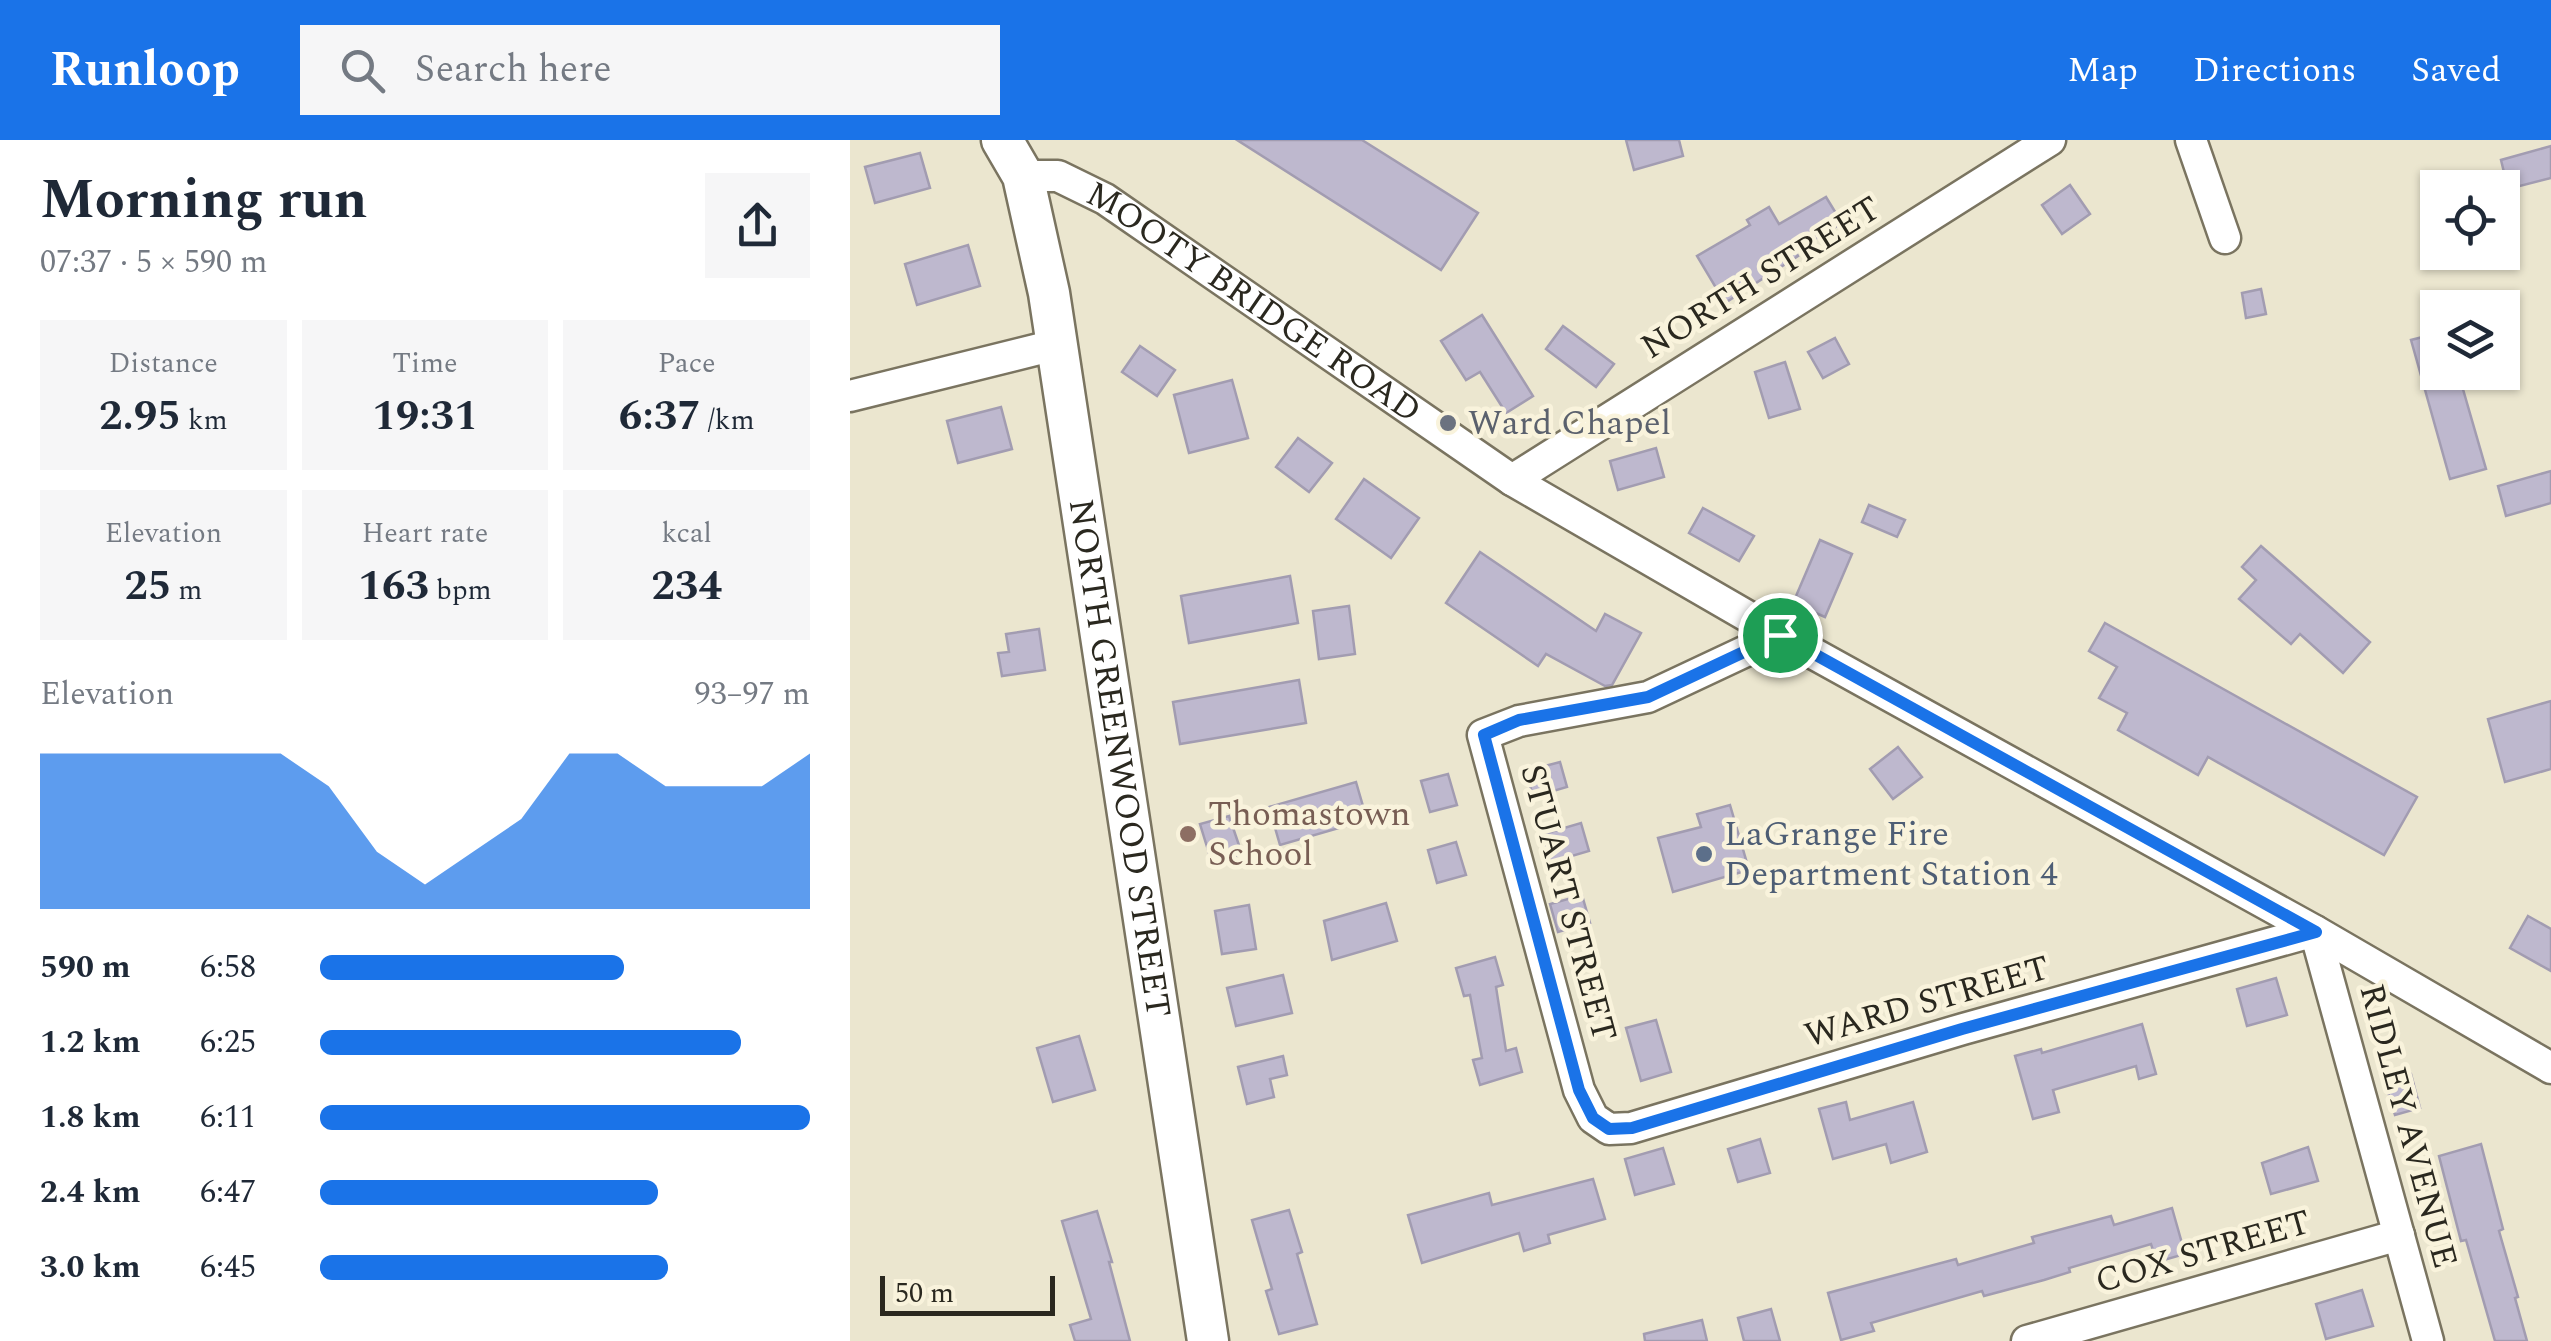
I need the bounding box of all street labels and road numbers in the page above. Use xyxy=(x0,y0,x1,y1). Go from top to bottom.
street label: MOOTY BRIDGE ROAD xyxy=(1077,167,1432,436)
street label: NORTH STREET xyxy=(1631,183,1891,373)
street label: NORTH GREENWOOD STREET xyxy=(1054,495,1185,1021)
street label: STUART STREET xyxy=(1506,758,1630,1048)
street label: WARD STREET xyxy=(1798,942,2056,1062)
street label: RIDLEY AVENUE xyxy=(2345,978,2471,1274)
street label: COX STREET xyxy=(2089,1196,2317,1308)

